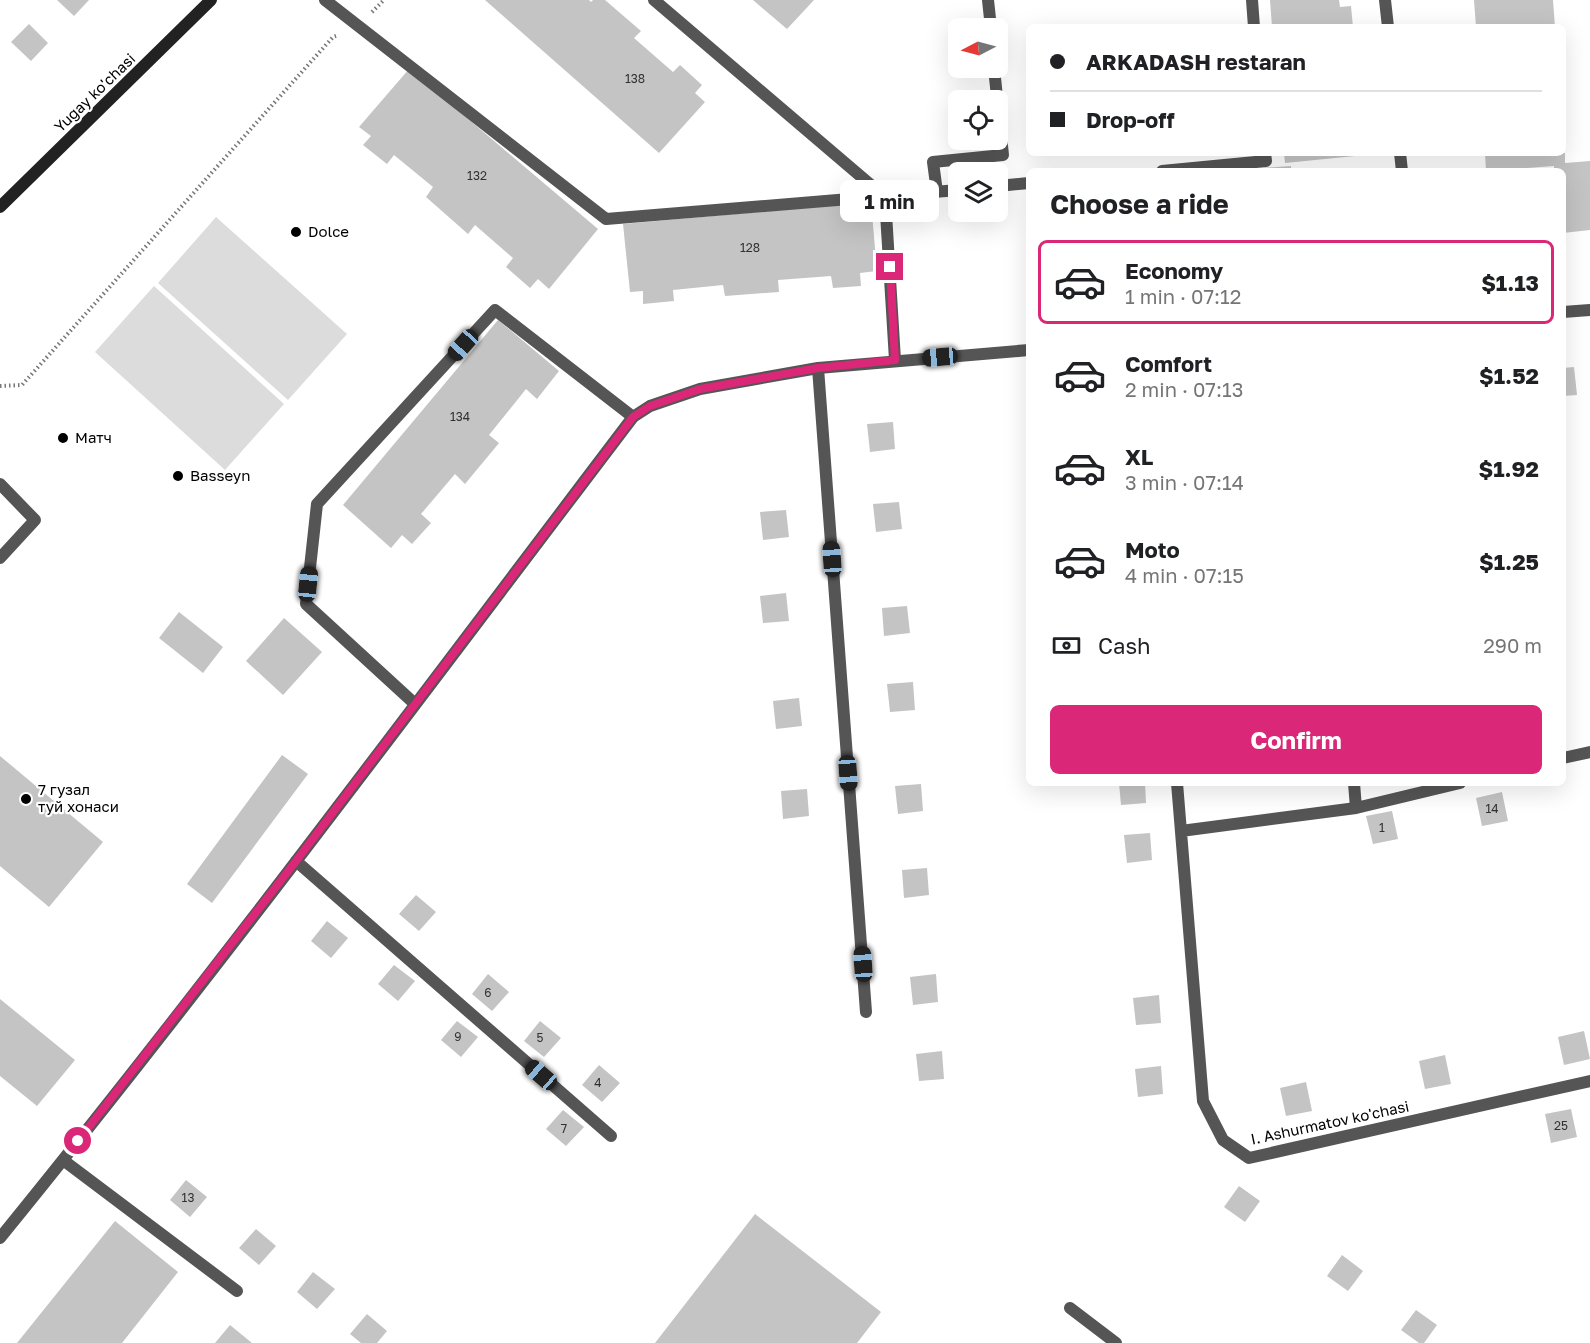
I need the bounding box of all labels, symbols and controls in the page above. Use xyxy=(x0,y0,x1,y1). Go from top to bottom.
north arrow xyxy=(948,18,1008,78)
map controls xyxy=(948,18,1008,222)
text: ARKADASH restaran xyxy=(1086,48,1306,75)
street label: Yugay ko'chasi xyxy=(50,49,138,135)
house number: 138 xyxy=(625,71,645,86)
button: locate xyxy=(948,90,1008,150)
text: Drop-off xyxy=(1086,106,1175,133)
button: layers xyxy=(948,162,1008,222)
house number: 132 xyxy=(467,168,487,183)
callout: 1 min xyxy=(840,180,940,222)
text: Choose a ride xyxy=(1050,188,1229,220)
text: 1 min xyxy=(864,189,915,213)
place label: Dolce xyxy=(308,222,349,240)
marker: Dolce xyxy=(289,225,303,239)
house number: 128 xyxy=(740,240,760,255)
route end xyxy=(876,253,903,280)
icon: car xyxy=(1053,255,1107,309)
text: Economy xyxy=(1125,257,1223,284)
text: $1.13 xyxy=(1481,269,1539,296)
text: 1 min · 07:12 xyxy=(1125,284,1241,308)
car xyxy=(444,326,482,364)
car xyxy=(921,346,959,368)
icon: car xyxy=(1053,348,1107,402)
text: Comfort xyxy=(1125,350,1212,377)
text: $1.52 xyxy=(1479,362,1539,389)
text: 2 min · 07:13 xyxy=(1125,377,1243,401)
house number: 134 xyxy=(450,409,470,424)
place label: Матч xyxy=(75,428,112,446)
marker: Матч xyxy=(56,431,70,445)
icon: car xyxy=(1053,441,1107,495)
text: XL xyxy=(1125,443,1153,470)
text: $1.92 xyxy=(1478,455,1539,482)
place label: Basseyn xyxy=(190,466,250,484)
marker: Basseyn xyxy=(171,469,185,483)
text: 3 min · 07:14 xyxy=(1125,470,1244,494)
icon: car xyxy=(1053,534,1107,588)
text: Moto xyxy=(1125,536,1180,563)
car xyxy=(822,540,842,578)
text: $1.25 xyxy=(1479,548,1539,575)
text: 4 min · 07:15 xyxy=(1125,563,1244,587)
car xyxy=(297,565,319,603)
icon: cash xyxy=(1050,629,1083,662)
text: Cash xyxy=(1098,632,1151,659)
text: 290 m xyxy=(1483,633,1542,657)
button: Confirm xyxy=(1050,705,1542,774)
car xyxy=(838,754,858,792)
place label: 7 гузал туй хонаси xyxy=(38,780,119,815)
marker: 7 гузал туй хонаси xyxy=(19,792,33,806)
house number: 14 xyxy=(1485,801,1499,816)
house number: 1 xyxy=(1379,820,1385,835)
car xyxy=(853,945,873,983)
house number: 6 xyxy=(484,985,492,1000)
house number: 9 xyxy=(454,1029,462,1044)
house number: 5 xyxy=(537,1030,544,1045)
car xyxy=(522,1056,560,1094)
house number: 4 xyxy=(594,1075,602,1090)
street label: I. Ashurmatov ko'chasi xyxy=(1249,1096,1411,1148)
house number: 25 xyxy=(1554,1118,1568,1133)
house number: 7 xyxy=(561,1121,567,1136)
route start xyxy=(64,1127,91,1154)
house number: 13 xyxy=(182,1190,194,1205)

